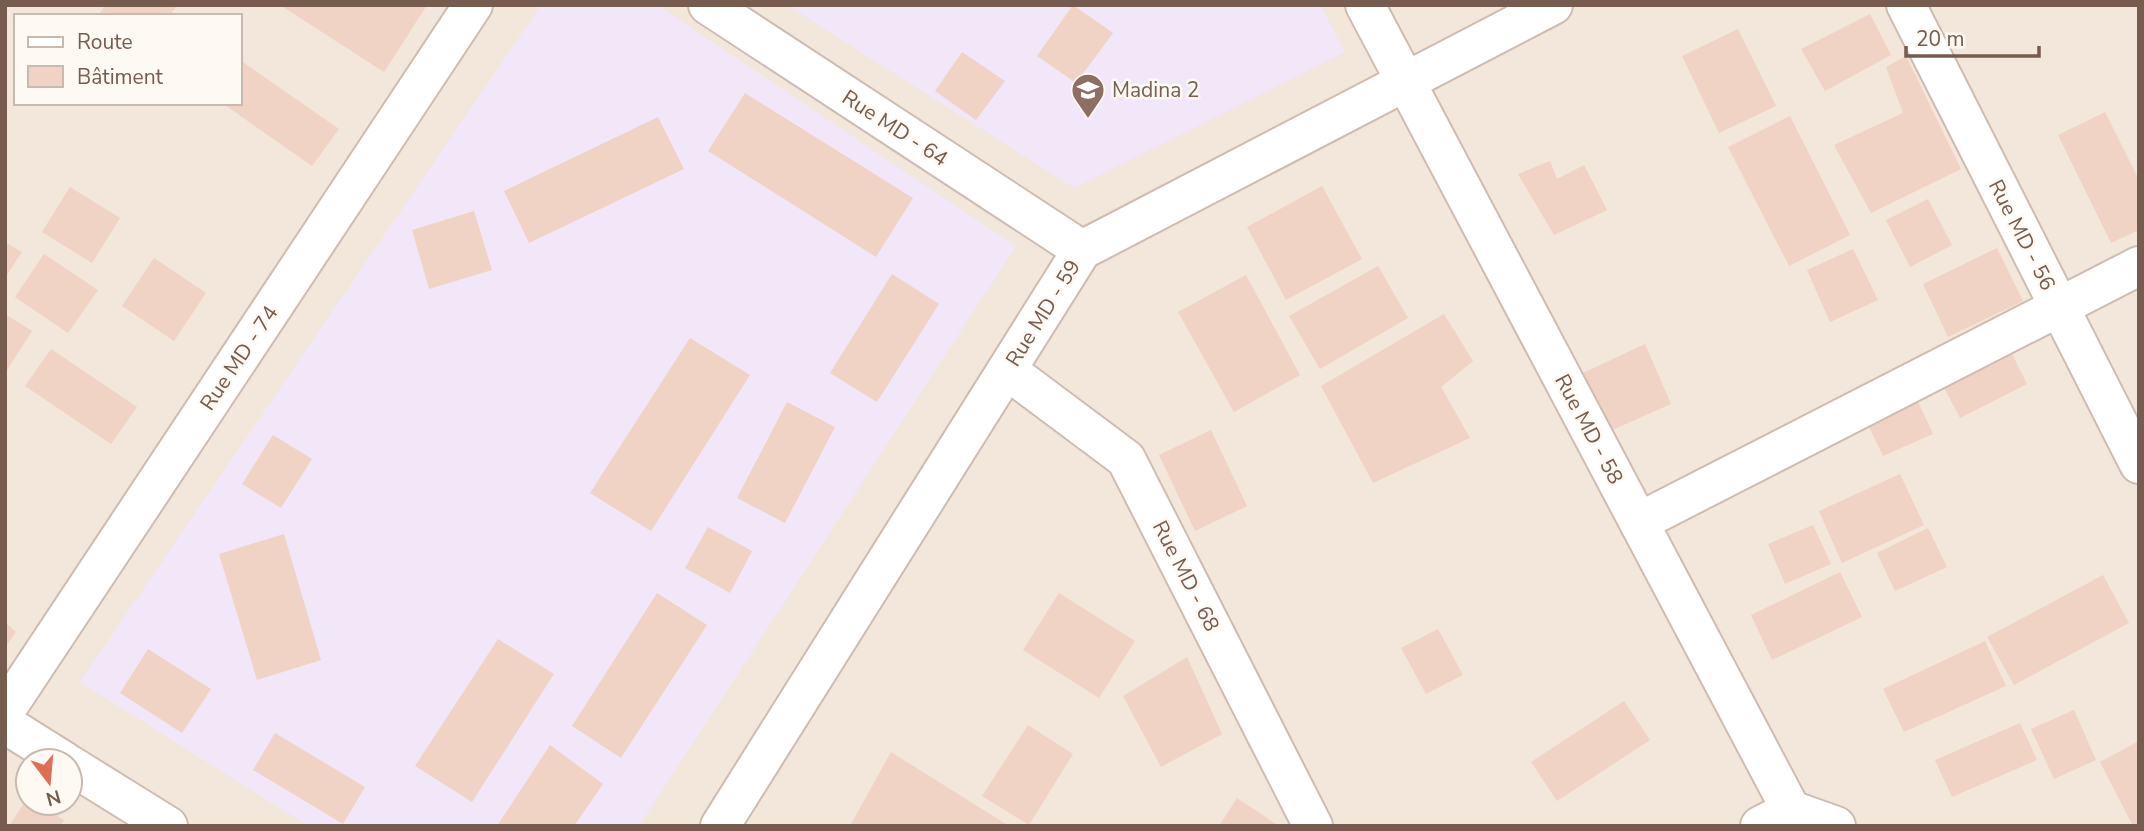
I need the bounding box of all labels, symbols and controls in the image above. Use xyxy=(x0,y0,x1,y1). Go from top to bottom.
legend xyxy=(14,14,242,105)
scale bar xyxy=(1906,14,2039,58)
text: 20 m xyxy=(1916,25,1965,53)
text: Route xyxy=(77,28,133,56)
text: Bâtiment xyxy=(77,63,164,91)
school or university icon: Madina 2 xyxy=(1069,71,1107,120)
place label: Madina 2 xyxy=(1112,76,1199,104)
street label: Rue MD - 64 xyxy=(837,83,953,173)
street label: Rue MD - 56 xyxy=(1982,175,2062,295)
street label: Rue MD - 59 xyxy=(999,254,1087,372)
street label: Rue MD - 74 xyxy=(194,300,284,416)
street label: Rue MD - 58 xyxy=(1548,369,1630,489)
street label: Rue MD - 68 xyxy=(1146,516,1226,636)
north arrow xyxy=(14,747,84,817)
text: N xyxy=(43,783,64,812)

